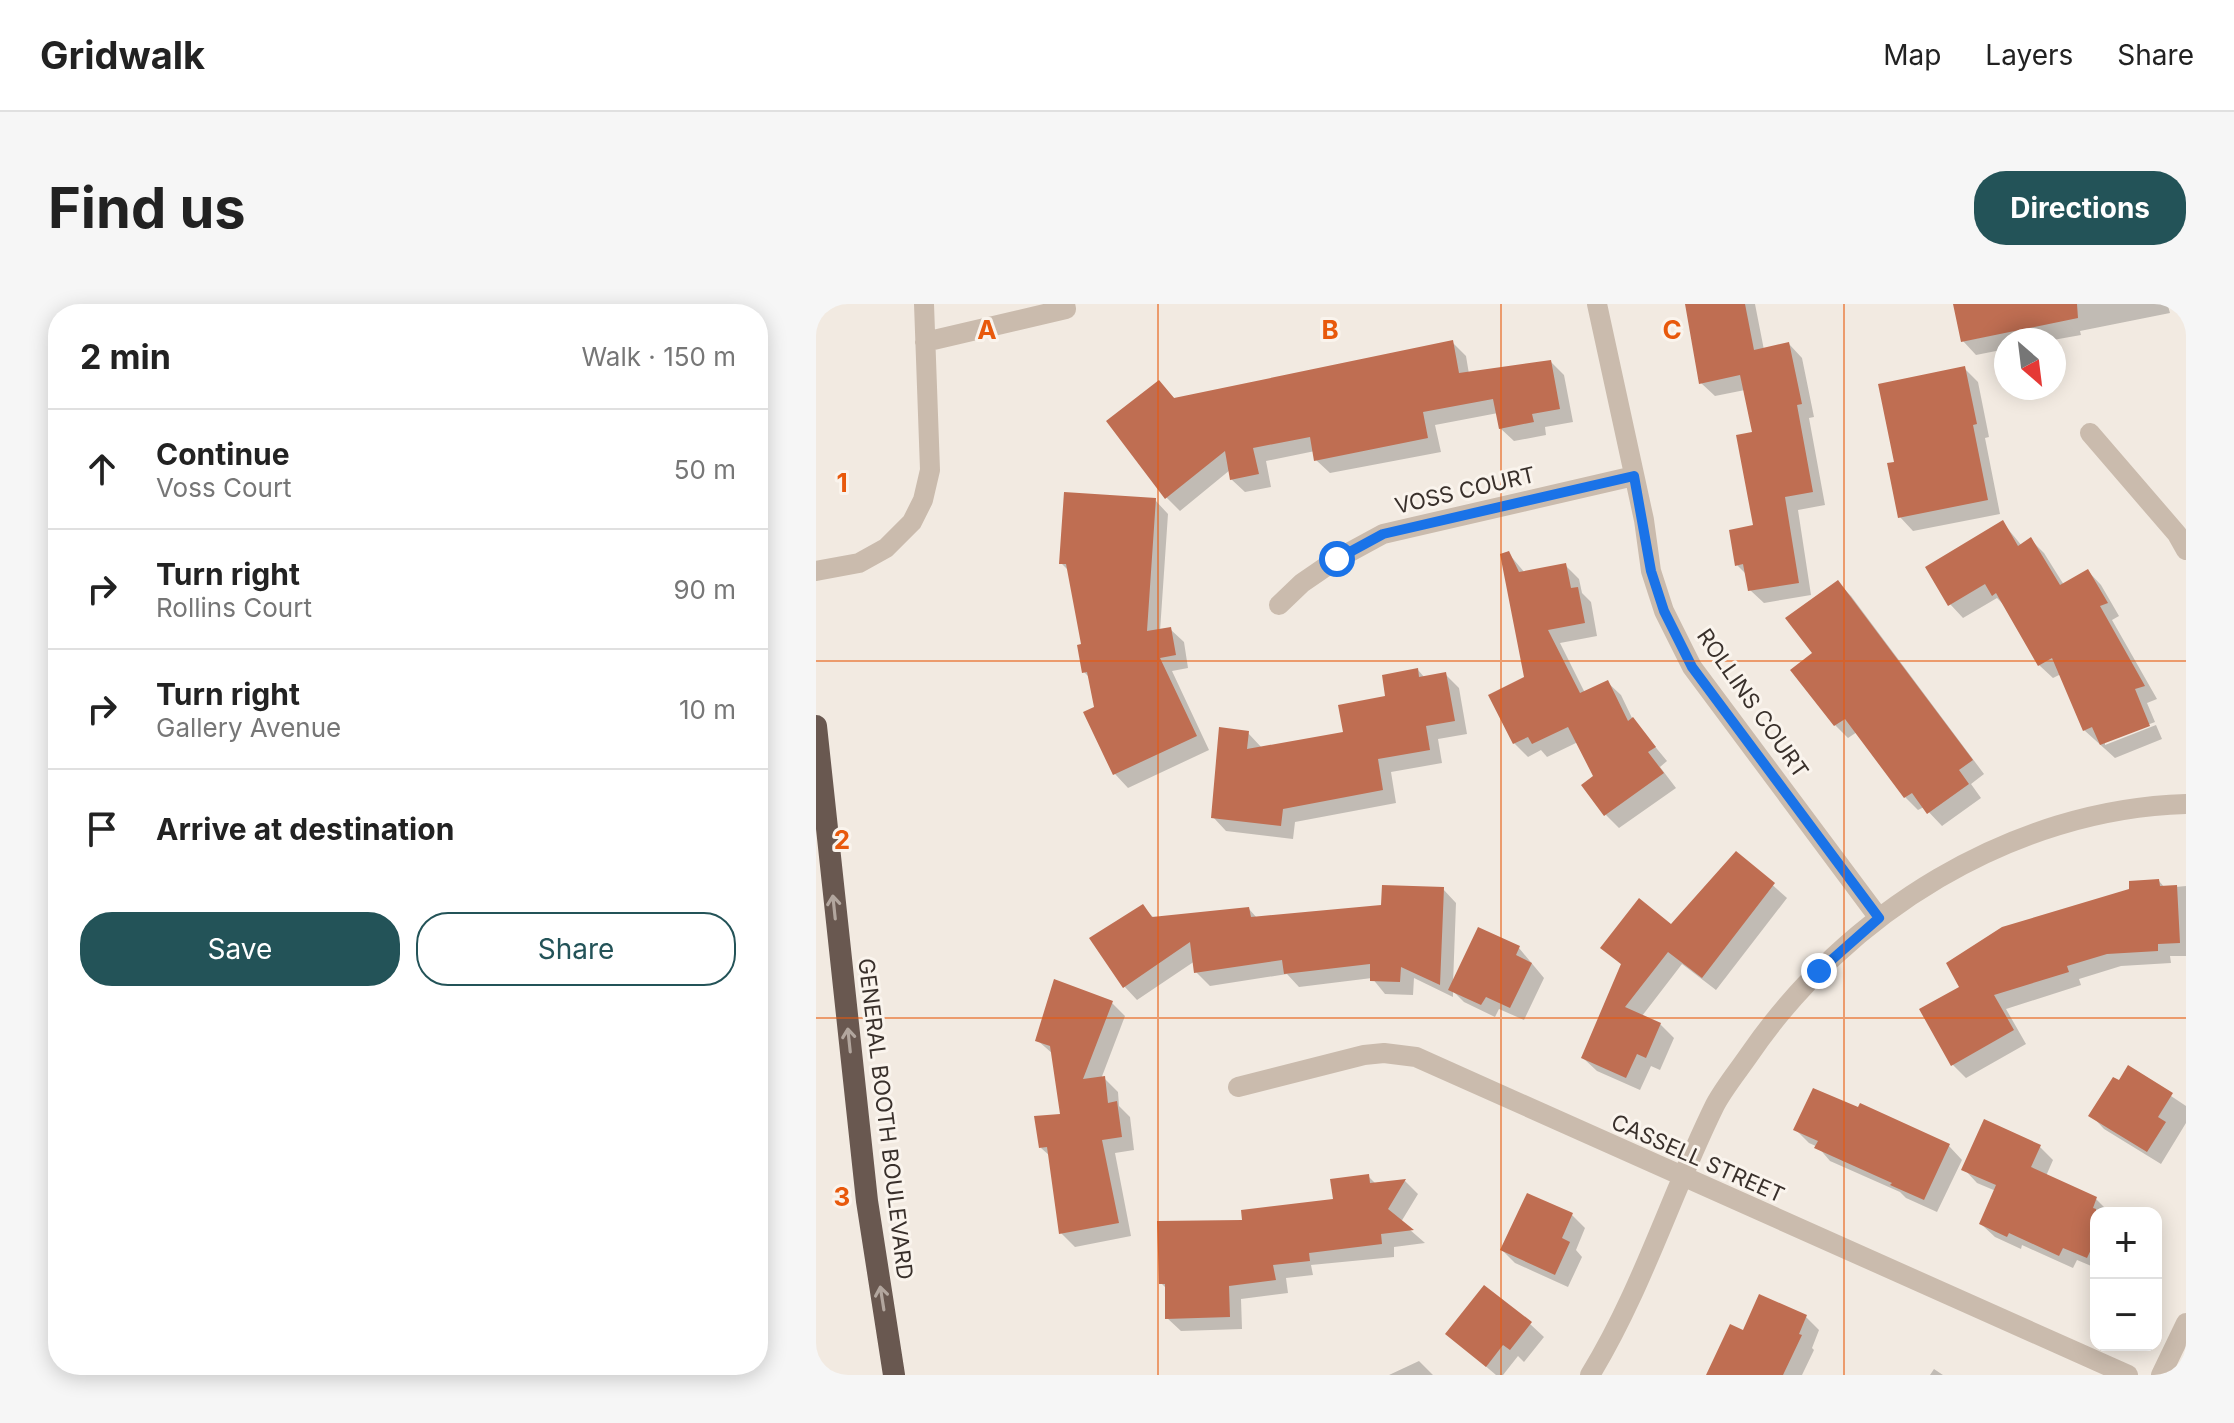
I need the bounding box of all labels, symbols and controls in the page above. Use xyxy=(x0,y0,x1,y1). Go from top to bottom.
text: Gridwalk xyxy=(40,32,205,78)
text: Map xyxy=(1883,38,1941,72)
text: Layers xyxy=(1985,38,2073,72)
text: Share xyxy=(2117,38,2194,72)
button: Directions xyxy=(1974,171,2186,245)
text: Find us xyxy=(48,174,246,242)
text: A xyxy=(977,314,997,345)
text: B xyxy=(1321,314,1339,345)
text: C xyxy=(1662,314,1682,345)
north arrow xyxy=(1994,328,2066,400)
text: 2 min xyxy=(80,336,171,377)
text: Walk · 150 m xyxy=(582,341,736,372)
text: Continue xyxy=(156,436,290,472)
icon: ahead xyxy=(80,447,124,491)
text: 50 m xyxy=(674,454,736,485)
street label: VOSS COURT xyxy=(1392,461,1538,519)
text: 1 xyxy=(836,467,848,498)
text: Voss Court xyxy=(156,472,292,503)
route start xyxy=(1319,541,1355,577)
text: Turn right xyxy=(156,556,300,592)
icon: right xyxy=(80,567,124,611)
text: 90 m xyxy=(673,574,736,605)
text: Rollins Court xyxy=(156,592,312,623)
street label: ROLLINS COURT xyxy=(1692,623,1814,783)
text: Turn right xyxy=(156,676,300,712)
icon: right xyxy=(80,687,124,731)
text: 10 m xyxy=(679,694,736,725)
text: Gallery Avenue xyxy=(156,712,341,743)
icon: arrive xyxy=(80,807,124,851)
text: Arrive at destination xyxy=(156,811,454,847)
text: 2 xyxy=(834,824,850,855)
one-way arrow xyxy=(827,894,842,920)
button: Save xyxy=(80,912,400,986)
button: Share xyxy=(416,912,736,986)
route end xyxy=(1801,953,1837,989)
street label: GENERAL BOOTH BOULEVARD xyxy=(853,957,919,1281)
one-way arrow xyxy=(842,1027,857,1054)
street label: CASSELL STREET xyxy=(1608,1108,1788,1208)
text: 3 xyxy=(834,1181,850,1212)
map controls xyxy=(2090,1207,2162,1351)
button: + xyxy=(2090,1207,2162,1279)
button: − xyxy=(2090,1279,2162,1351)
one-way arrow xyxy=(874,1286,889,1311)

